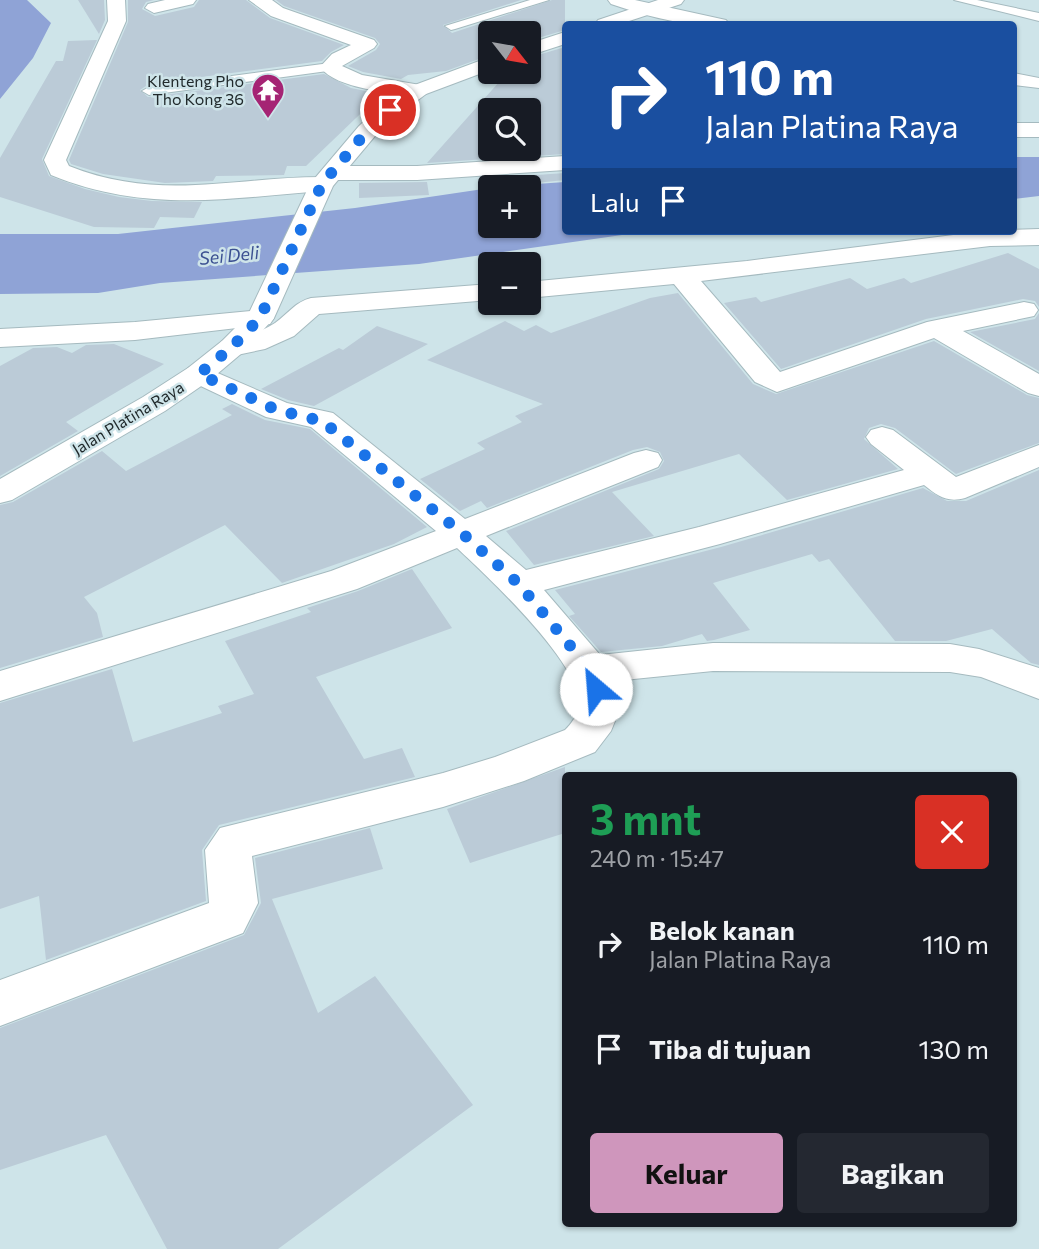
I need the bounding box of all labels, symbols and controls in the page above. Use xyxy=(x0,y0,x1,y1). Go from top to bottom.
north arrow xyxy=(478,21,541,84)
map controls xyxy=(478,21,541,315)
text: 110 m xyxy=(705,45,834,105)
icon: right xyxy=(590,49,681,140)
place label: Klenteng Pho Tho Kong 36 xyxy=(147,71,244,108)
temple icon: Klenteng Pho Tho Kong 36 xyxy=(249,71,287,120)
pin xyxy=(360,80,420,140)
icon: arrive xyxy=(371,91,409,129)
button: search xyxy=(478,98,541,161)
text: Jalan Platina Raya xyxy=(705,105,959,145)
button: + xyxy=(478,175,541,238)
icon: arrive xyxy=(654,182,692,220)
text: Lalu xyxy=(590,186,640,217)
water label: Sei Deli xyxy=(198,241,261,269)
button: − xyxy=(478,252,541,315)
street label: Jalan Platina Raya xyxy=(69,377,187,458)
position arrow xyxy=(559,652,633,726)
text: 3 mnt xyxy=(590,792,701,844)
button: close xyxy=(915,795,989,869)
text: 240 m · 15:47 xyxy=(590,844,724,872)
text: Belok kanan xyxy=(649,914,795,945)
icon: right xyxy=(590,925,628,963)
text: 110 m xyxy=(922,928,989,959)
text: Jalan Platina Raya xyxy=(649,945,831,973)
icon: arrive xyxy=(590,1030,628,1068)
text: Tiba di tujuan xyxy=(649,1033,811,1064)
text: 130 m xyxy=(918,1033,989,1064)
button: Keluar xyxy=(590,1133,783,1213)
button: Bagikan xyxy=(797,1133,989,1213)

